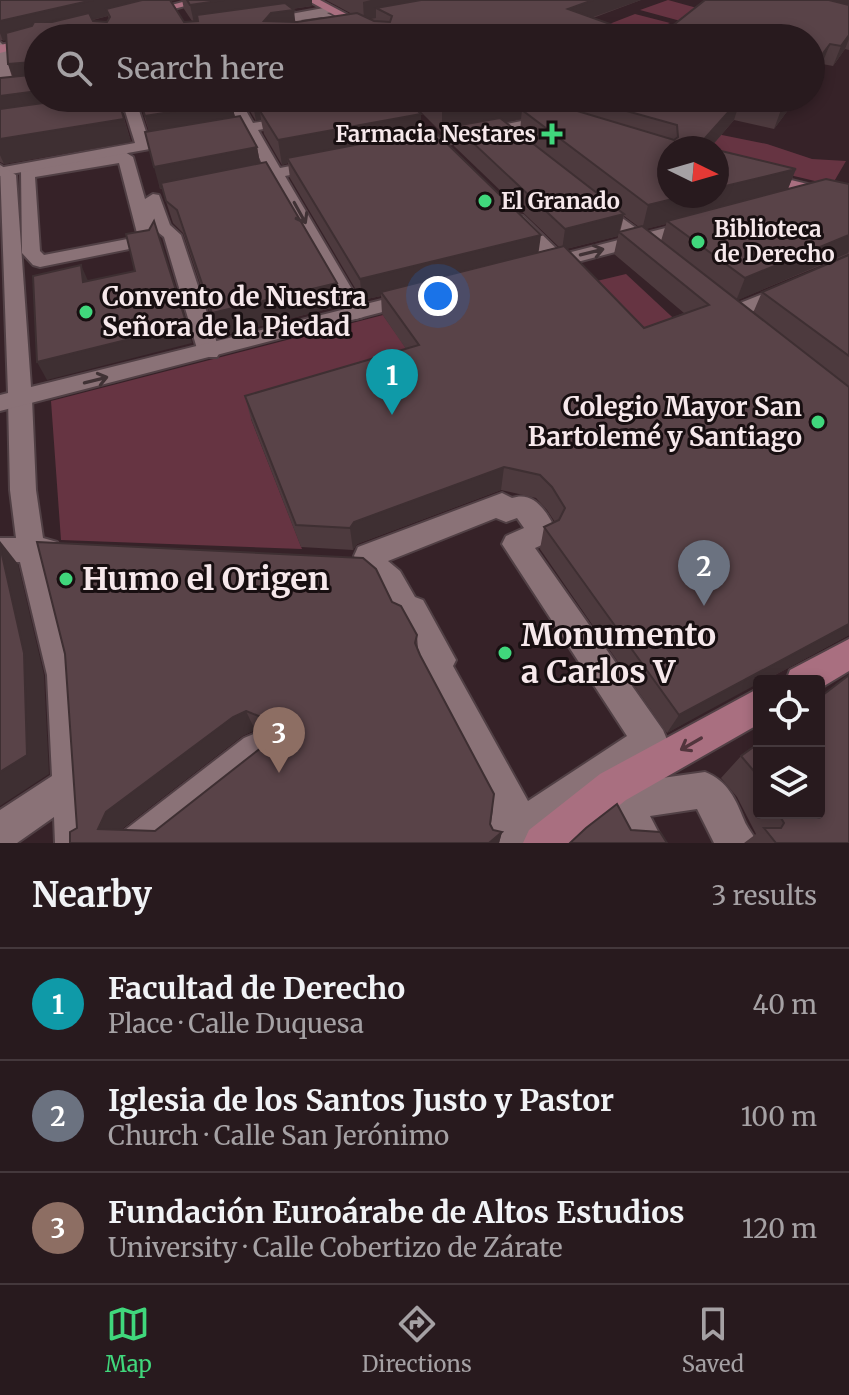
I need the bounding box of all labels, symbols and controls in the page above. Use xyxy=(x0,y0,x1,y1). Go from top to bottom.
search box xyxy=(24,24,825,112)
icon: search xyxy=(52,46,96,90)
text: Search here xyxy=(116,49,284,87)
place label: Farmacia Nestares xyxy=(335,120,536,148)
marker: Farmacia Nestares xyxy=(543,125,561,143)
north arrow xyxy=(657,136,729,208)
place label: El Granado xyxy=(501,187,620,215)
marker: El Granado xyxy=(476,192,494,210)
one-way arrow xyxy=(292,201,308,224)
place label: Biblioteca de Derecho xyxy=(714,215,835,268)
marker: Biblioteca de Derecho xyxy=(689,233,707,251)
one-way arrow xyxy=(578,244,604,259)
your location xyxy=(418,276,458,316)
place label: Convento de Nuestra Señora de la Piedad xyxy=(102,280,367,343)
marker: Convento de Nuestra Señora de la Piedad xyxy=(77,303,95,321)
pin: 1 xyxy=(366,349,418,415)
one-way arrow xyxy=(82,372,108,387)
place label: Colegio Mayor San Bartolemé y Santiago xyxy=(528,390,802,453)
marker: Colegio Mayor San Bartolemé y Santiago xyxy=(809,413,827,431)
pin: 2 xyxy=(678,540,730,606)
place label: Humo el Origen xyxy=(82,559,329,599)
marker: Humo el Origen xyxy=(57,570,75,588)
place label: Monumento a Carlos V xyxy=(521,615,716,692)
marker: Monumento a Carlos V xyxy=(496,644,514,662)
map controls xyxy=(753,675,825,819)
button: locate xyxy=(753,675,825,747)
pin: 3 xyxy=(253,707,305,773)
one-way arrow xyxy=(680,736,703,752)
button: layers xyxy=(753,747,825,819)
text: Nearby xyxy=(32,874,152,916)
text: 3 results xyxy=(712,879,817,912)
text: Facultad de Derecho xyxy=(108,969,405,1007)
text: 1 xyxy=(52,988,64,1021)
text: 40 m xyxy=(753,988,817,1021)
text: Place · Calle Duquesa xyxy=(108,1007,364,1040)
text: Iglesia de los Santos Justo y Pastor xyxy=(108,1081,614,1119)
text: 2 xyxy=(50,1100,66,1133)
text: 100 m xyxy=(741,1100,817,1133)
text: Church · Calle San Jerónimo xyxy=(108,1119,449,1152)
text: Fundación Euroárabe de Altos Estudios xyxy=(108,1193,685,1231)
text: 3 xyxy=(51,1212,65,1245)
text: 120 m xyxy=(742,1212,817,1245)
text: University · Calle Cobertizo de Zárate xyxy=(108,1231,563,1264)
tab: Map xyxy=(105,1302,152,1378)
tab: Directions xyxy=(362,1302,472,1378)
tab: Saved xyxy=(682,1302,744,1378)

